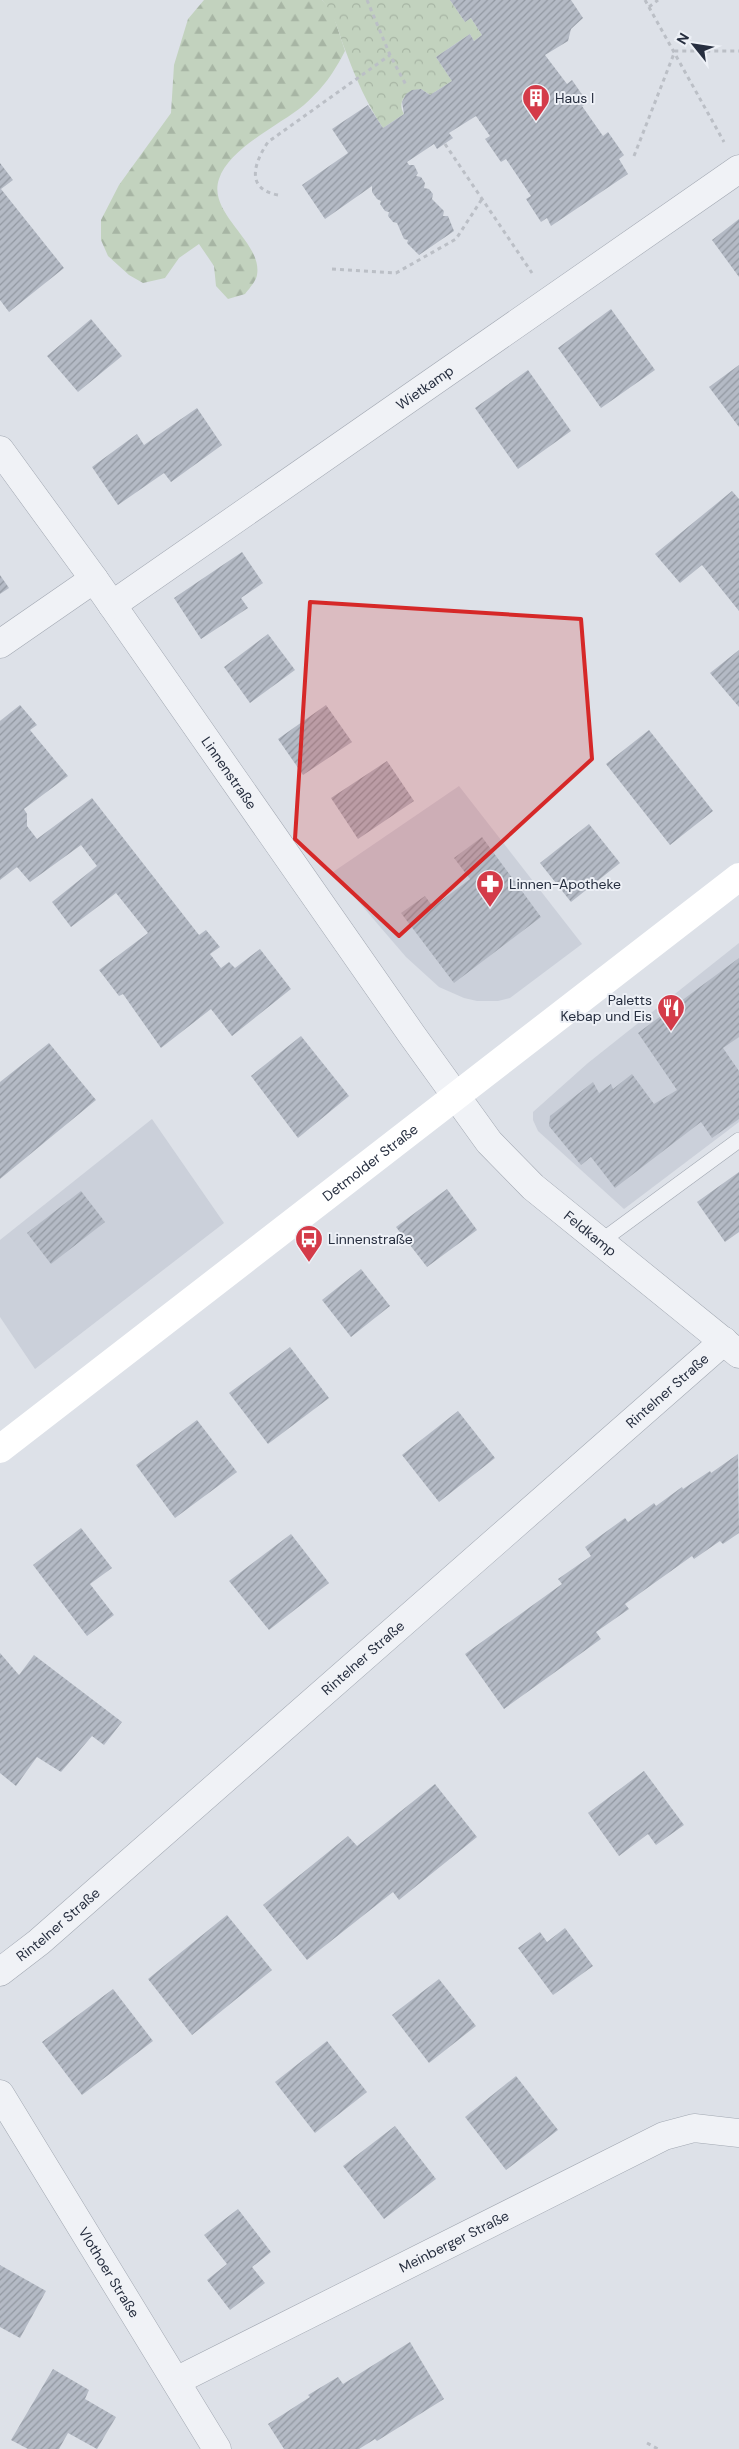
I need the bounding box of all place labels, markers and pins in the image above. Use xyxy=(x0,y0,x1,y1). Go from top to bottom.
building icon: Haus I xyxy=(521,83,551,122)
place label: Haus I xyxy=(555,89,594,107)
pharmacy icon: Linnen-Apotheke xyxy=(475,869,505,908)
place label: Linnen-Apotheke xyxy=(509,875,621,893)
place label: Paletts Kebap und Eis xyxy=(561,991,652,1025)
restaurant icon: Paletts Kebap und Eis xyxy=(656,993,686,1032)
bus stop icon: Linnenstraße xyxy=(294,1224,324,1263)
place label: Linnenstraße xyxy=(328,1230,413,1248)

